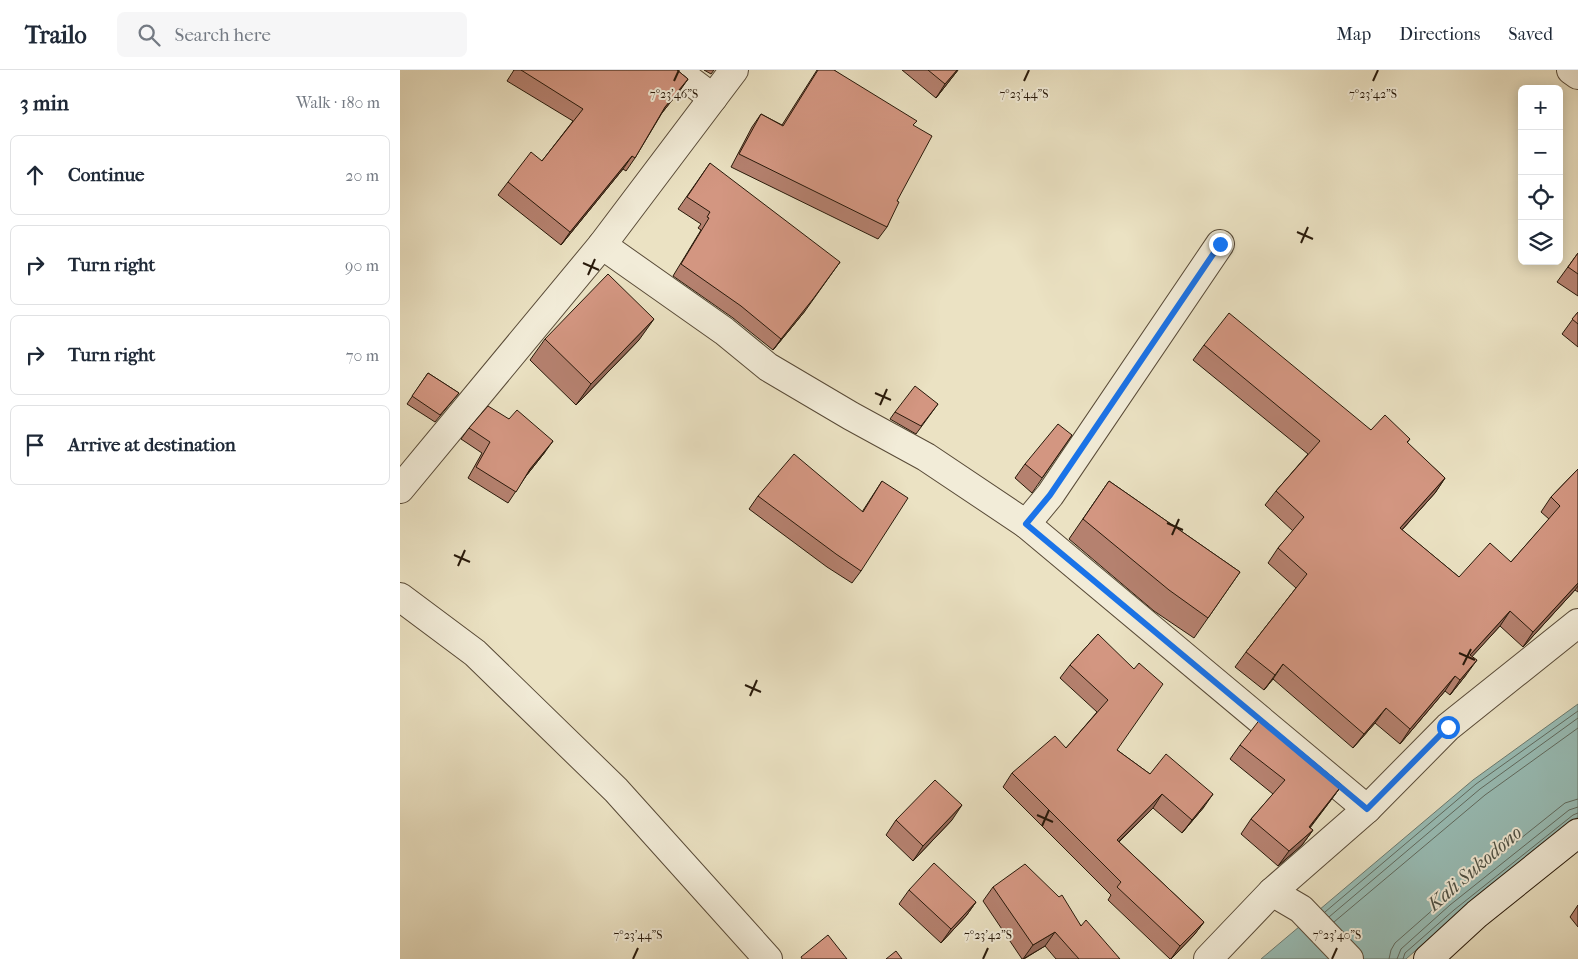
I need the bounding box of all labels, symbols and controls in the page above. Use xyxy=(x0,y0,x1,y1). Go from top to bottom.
search box xyxy=(117,12,467,57)
text: Trailo xyxy=(25,21,87,49)
icon: search xyxy=(135,21,163,49)
text: Search here xyxy=(175,24,271,46)
text: Map xyxy=(1337,24,1371,45)
text: Directions xyxy=(1399,24,1480,45)
text: Saved xyxy=(1508,24,1553,45)
map controls xyxy=(1518,85,1563,265)
button: + xyxy=(1518,85,1563,130)
text: 7°23'46"S xyxy=(650,87,698,101)
text: 7°23'44"S xyxy=(1000,87,1048,101)
text: 7°23'42"S xyxy=(1349,87,1397,101)
text: 3 min xyxy=(20,91,69,115)
text: Walk · 180 m xyxy=(296,93,380,112)
button: − xyxy=(1518,130,1563,175)
icon: ahead xyxy=(21,161,49,189)
text: Continue xyxy=(68,164,144,186)
text: 20 m xyxy=(345,166,379,185)
button: locate xyxy=(1518,175,1563,220)
button: layers xyxy=(1518,220,1563,265)
route end xyxy=(1209,233,1232,256)
icon: right xyxy=(21,251,49,279)
text: Turn right xyxy=(68,254,155,276)
text: 90 m xyxy=(345,256,379,275)
icon: right xyxy=(21,341,49,369)
text: Turn right xyxy=(68,344,155,366)
text: 70 m xyxy=(346,346,379,365)
icon: arrive xyxy=(21,431,49,459)
text: Arrive at destination xyxy=(68,434,236,456)
route start xyxy=(1437,716,1460,739)
water label: Kali Sukodono xyxy=(1421,821,1526,917)
text: 7°23'44"S xyxy=(614,928,662,942)
text: 7°23'42"S xyxy=(964,928,1012,942)
text: 7°23'40"S xyxy=(1313,928,1361,942)

